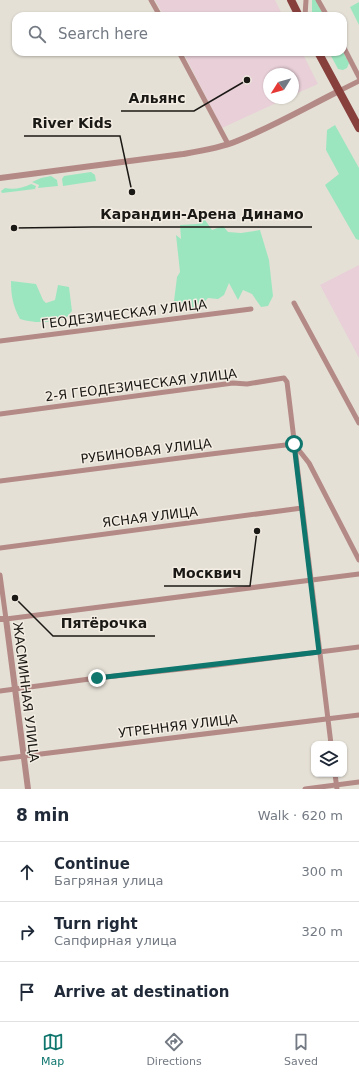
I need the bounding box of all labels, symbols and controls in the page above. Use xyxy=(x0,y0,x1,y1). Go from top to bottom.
search box xyxy=(12,12,347,56)
icon: search xyxy=(26,23,48,45)
text: Search here xyxy=(58,25,148,43)
north arrow xyxy=(263,68,299,104)
callout: Альянс xyxy=(121,85,194,111)
text: Альянс xyxy=(129,90,185,106)
callout: River Kids xyxy=(24,110,120,136)
text: River Kids xyxy=(32,115,112,131)
callout: Карандин-Арена Динамо xyxy=(92,201,312,227)
text: Карандин-Арена Динамо xyxy=(100,206,304,222)
street label: ГЕОДЕЗИЧЕСКАЯ УЛИЦА xyxy=(40,296,208,332)
street label: 2-Я ГЕОДЕЗИЧЕСКАЯ УЛИЦА xyxy=(44,366,238,404)
route start xyxy=(285,435,303,453)
street label: РУБИНОВАЯ УЛИЦА xyxy=(80,436,212,466)
street label: ЯСНАЯ УЛИЦА xyxy=(101,504,199,530)
callout: Москвич xyxy=(164,560,250,586)
text: Москвич xyxy=(172,565,242,581)
callout: Пятёрочка xyxy=(53,610,155,636)
text: Пятёрочка xyxy=(61,615,147,631)
street label: ЖАСМИННАЯ УЛИЦА xyxy=(10,621,42,763)
route end xyxy=(88,669,106,687)
street label: УТРЕННЯЯ УЛИЦА xyxy=(117,711,239,741)
map controls xyxy=(311,741,347,777)
button: layers xyxy=(311,741,347,777)
text: 8 min xyxy=(16,805,69,825)
text: Walk · 620 m xyxy=(258,808,343,823)
text: Continue xyxy=(54,855,130,873)
icon: ahead xyxy=(16,861,38,883)
text: 300 m xyxy=(301,864,343,879)
text: Багряная улица xyxy=(54,873,163,888)
text: Turn right xyxy=(54,915,138,933)
icon: right xyxy=(16,921,38,943)
text: 320 m xyxy=(301,924,343,939)
text: Сапфирная улица xyxy=(54,933,177,948)
icon: arrive xyxy=(16,981,38,1003)
text: Arrive at destination xyxy=(54,983,229,1001)
tab: Map xyxy=(41,1031,64,1068)
tab: Directions xyxy=(146,1031,202,1068)
tab: Saved xyxy=(284,1031,318,1068)

